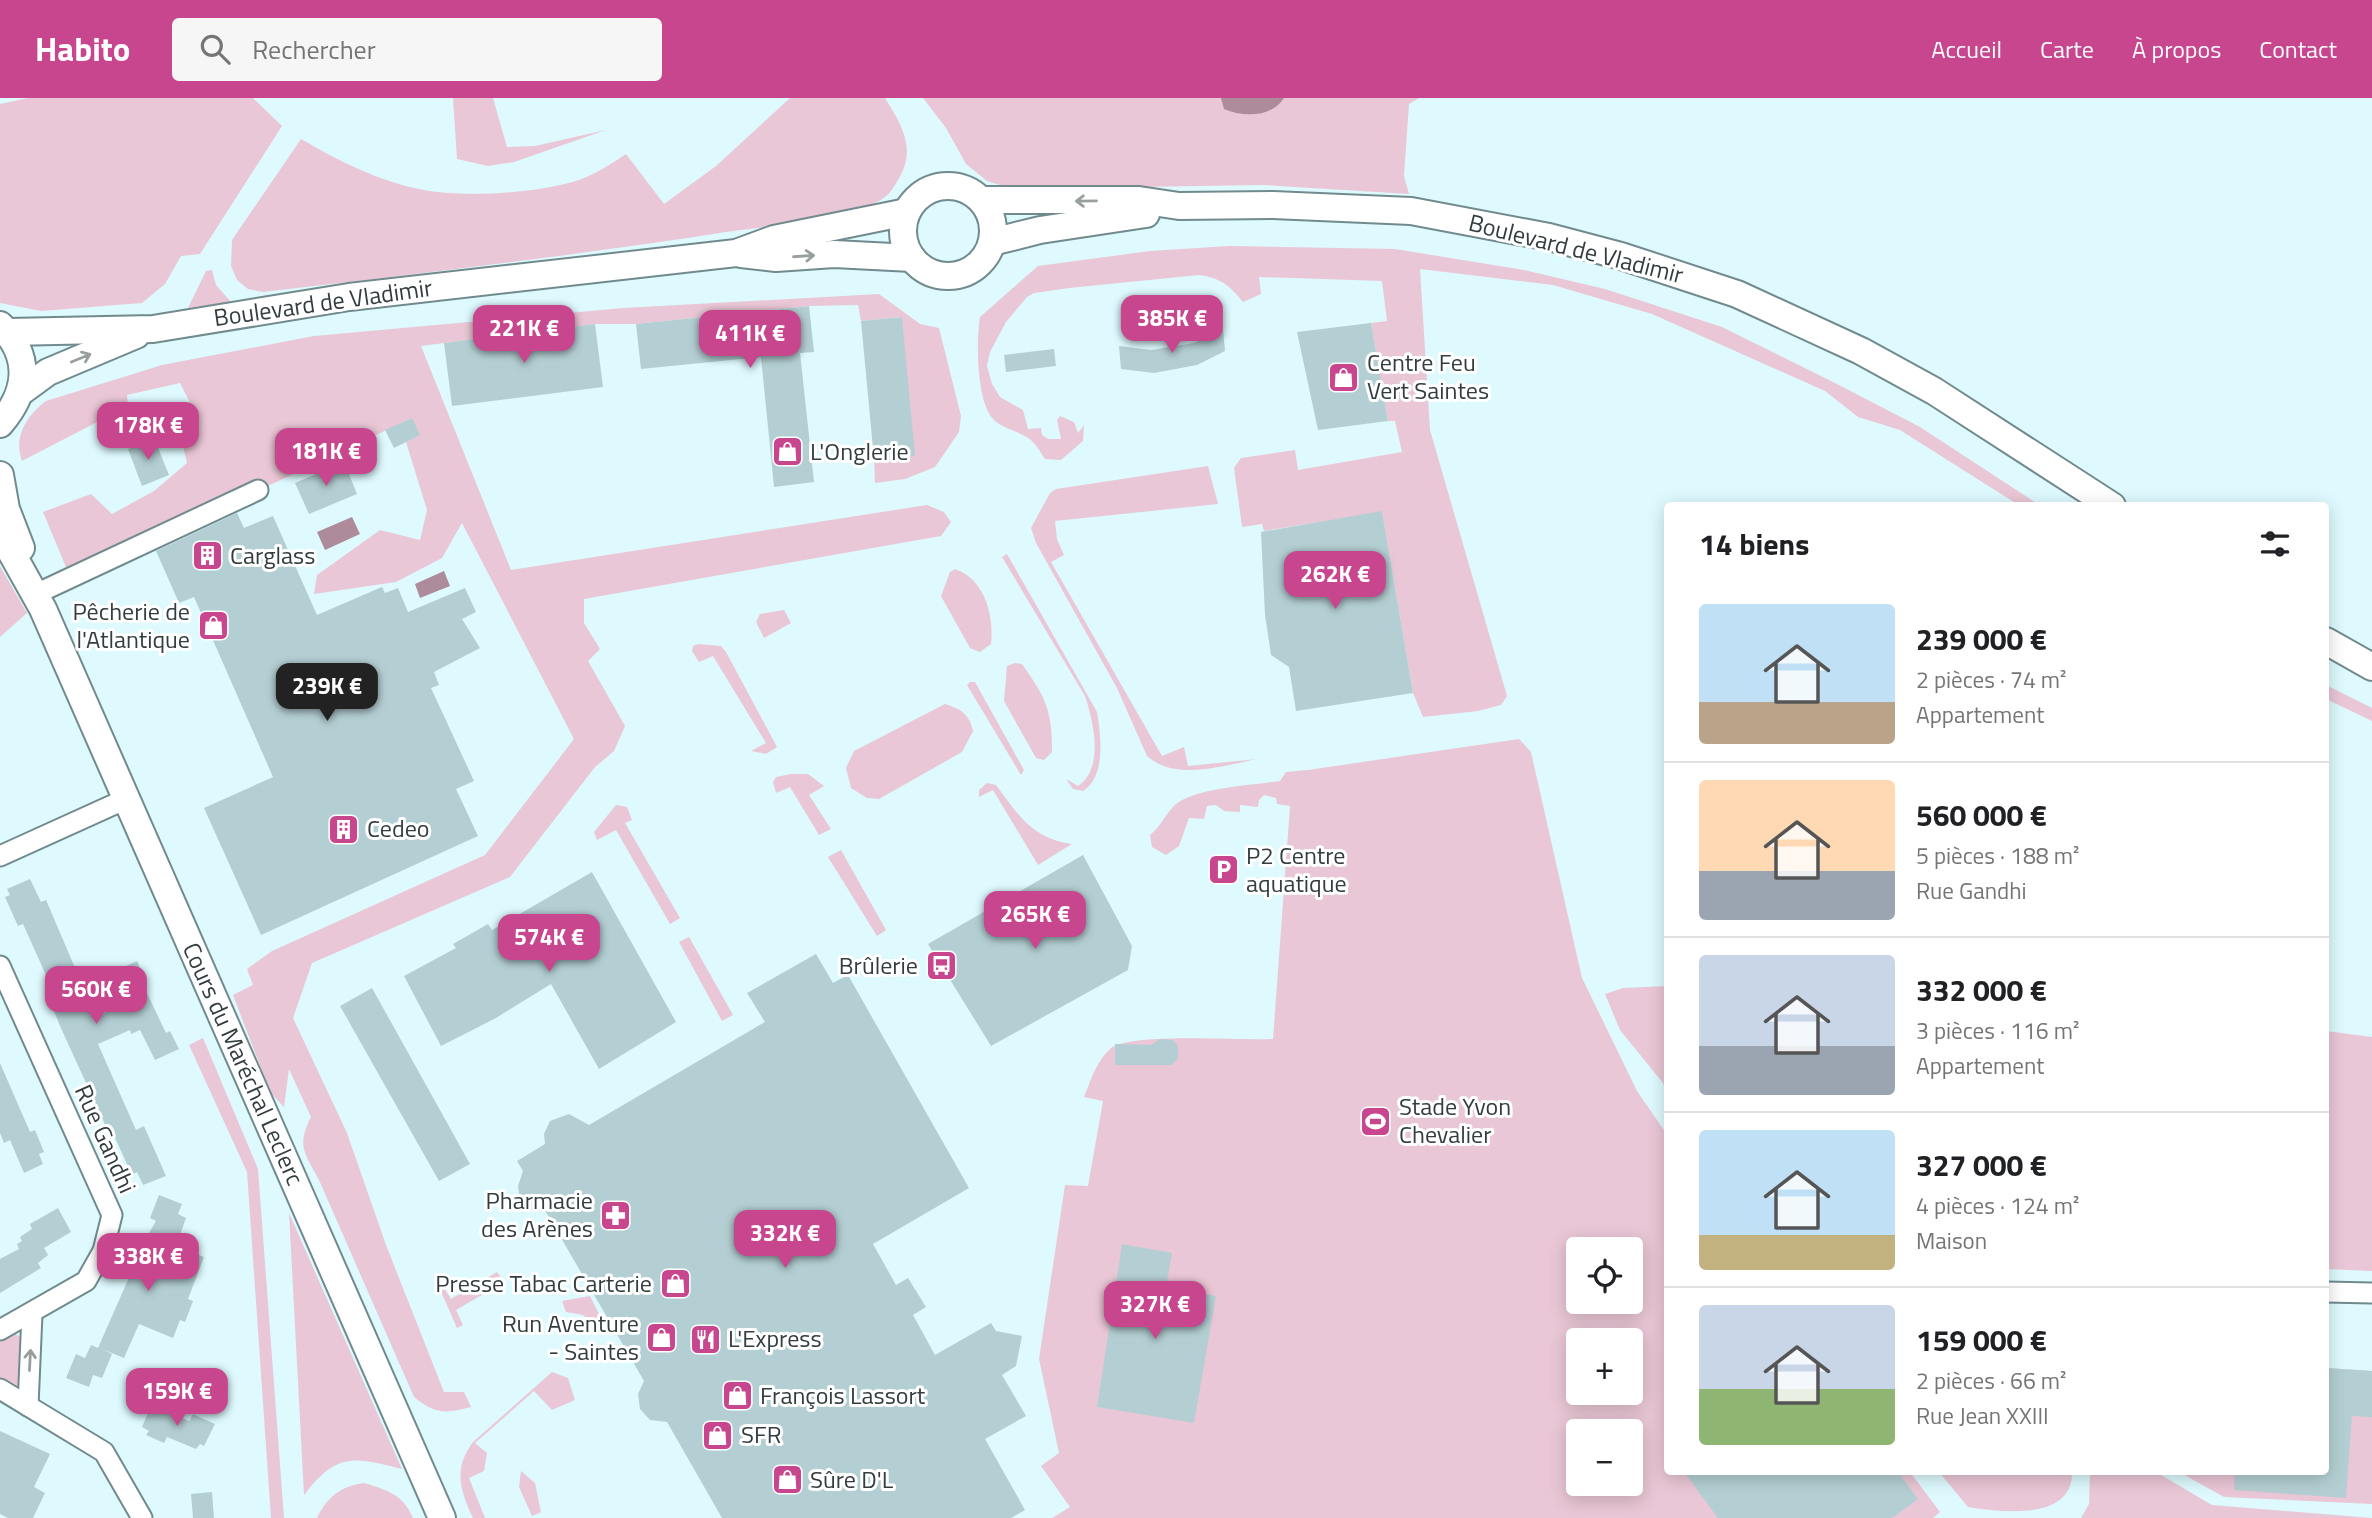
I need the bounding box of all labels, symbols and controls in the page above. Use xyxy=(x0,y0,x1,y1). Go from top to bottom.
search box xyxy=(172,18,662,81)
text: Habito xyxy=(35,24,130,74)
icon: search xyxy=(196,30,234,68)
text: Rechercher xyxy=(252,30,376,69)
text: Accueil xyxy=(1931,31,2002,67)
text: Carte xyxy=(2040,31,2094,67)
text: À propos xyxy=(2132,31,2221,67)
text: Contact xyxy=(2259,31,2337,67)
one-way arrow xyxy=(1075,194,1098,208)
street label: Boulevard de Vladimir xyxy=(1465,204,1687,292)
one-way arrow xyxy=(792,249,814,262)
street label: Boulevard de Vladimir xyxy=(211,269,434,335)
pin: 385K € xyxy=(1115,296,1229,355)
text: 385K € xyxy=(1137,300,1207,335)
pin: 221K € xyxy=(467,306,581,365)
text: 221K € xyxy=(489,310,559,345)
pin: 411K € xyxy=(693,310,807,370)
text: 411K € xyxy=(715,315,785,350)
place label: Centre Feu Vert Saintes xyxy=(1367,344,1489,408)
one-way arrow xyxy=(70,350,91,363)
shop icon: Centre Feu Vert Saintes xyxy=(1327,360,1361,394)
pin: 178K € xyxy=(91,402,205,462)
text: 178K € xyxy=(113,407,183,442)
pin: 181K € xyxy=(269,428,383,488)
text: 181K € xyxy=(291,433,361,468)
place label: L'Onglerie xyxy=(810,433,909,469)
shop icon: L'Onglerie xyxy=(770,435,804,469)
text: 14 biens xyxy=(1699,521,1809,567)
icon: filters xyxy=(2256,525,2294,563)
place label: Carglass xyxy=(230,537,315,573)
building icon: Carglass xyxy=(190,539,224,573)
pin: 262K € xyxy=(1278,552,1392,611)
text: 262K € xyxy=(1300,556,1370,591)
place label: Pêcherie de l'Atlantique xyxy=(72,593,190,657)
shop icon: Pêcherie de l'Atlantique xyxy=(196,609,230,643)
text: 239 000 € xyxy=(1916,616,2047,662)
icon: home xyxy=(1755,632,1839,716)
text: 2 pièces · 74 m² xyxy=(1916,662,2067,697)
pin: 239K € xyxy=(270,664,384,723)
text: 239K € xyxy=(292,668,362,703)
text: Appartement xyxy=(1916,697,2044,732)
text: 560 000 € xyxy=(1916,792,2047,838)
icon: home xyxy=(1755,808,1839,892)
place label: Cedeo xyxy=(367,810,429,846)
building icon: Cedeo xyxy=(327,812,361,846)
place label: P2 Centre aquatique xyxy=(1246,837,1347,901)
text: 5 pièces · 188 m² xyxy=(1916,838,2079,873)
parking icon: P2 Centre aquatique xyxy=(1206,853,1240,887)
text: Rue Gandhi xyxy=(1916,873,2027,908)
pin: 265K € xyxy=(978,892,1092,951)
text: 265K € xyxy=(1000,896,1070,931)
pin: 574K € xyxy=(492,914,606,974)
text: 574K € xyxy=(514,919,584,954)
street label: Cours du Maréchal Leclerc xyxy=(174,936,314,1191)
place label: Brûlerie xyxy=(839,947,918,983)
bus stop icon: Brûlerie xyxy=(924,949,958,983)
pin: 560K € xyxy=(39,967,153,1026)
text: 332 000 € xyxy=(1916,967,2047,1013)
text: 560K € xyxy=(61,971,131,1006)
icon: home xyxy=(1755,983,1839,1067)
text: 3 pièces · 116 m² xyxy=(1916,1013,2079,1048)
text: Appartement xyxy=(1916,1048,2044,1083)
street label: Rue Gandhi xyxy=(66,1079,146,1199)
place label: Stade Yvon Chevalier xyxy=(1399,1088,1511,1152)
sports icon: Stade Yvon Chevalier xyxy=(1359,1104,1393,1138)
text: 327 000 € xyxy=(1916,1142,2047,1188)
icon: home xyxy=(1755,1158,1839,1242)
place label: Pharmacie des Arènes xyxy=(481,1182,593,1246)
text: 4 pièces · 124 m² xyxy=(1916,1188,2079,1223)
pharmacy icon: Pharmacie des Arènes xyxy=(599,1198,633,1232)
pin: 332K € xyxy=(728,1210,842,1270)
text: 332K € xyxy=(750,1215,820,1250)
text: Maison xyxy=(1916,1223,1987,1258)
pin: 338K € xyxy=(91,1234,205,1293)
map controls xyxy=(1566,1237,1643,1496)
button: locate xyxy=(1566,1237,1643,1314)
text: 338K € xyxy=(113,1238,183,1273)
place label: Presse Tabac Carterie xyxy=(435,1265,652,1301)
shop icon: Presse Tabac Carterie xyxy=(658,1267,692,1301)
pin: 327K € xyxy=(1098,1282,1212,1341)
text: 327K € xyxy=(1120,1286,1190,1321)
place label: Run Aventure - Saintes xyxy=(502,1305,639,1369)
text: 159 000 € xyxy=(1916,1317,2047,1363)
place label: L'Express xyxy=(728,1320,822,1356)
shop icon: Run Aventure - Saintes xyxy=(645,1321,679,1355)
restaurant icon: L'Express xyxy=(688,1322,722,1356)
button: + xyxy=(1566,1328,1643,1405)
icon: home xyxy=(1755,1333,1839,1417)
one-way arrow xyxy=(23,1349,36,1372)
text: 2 pièces · 66 m² xyxy=(1916,1363,2067,1398)
pin: 159K € xyxy=(120,1368,234,1428)
text: 159K € xyxy=(142,1373,212,1408)
place label: François Lassort xyxy=(760,1377,926,1413)
shop icon: François Lassort xyxy=(720,1379,754,1413)
text: Rue Jean XXIII xyxy=(1916,1398,2049,1433)
place label: SFR xyxy=(741,1416,781,1452)
shop icon: SFR xyxy=(701,1418,735,1452)
button: − xyxy=(1566,1419,1643,1496)
place label: Sûre D'L xyxy=(810,1461,894,1497)
shop icon: Sûre D'L xyxy=(770,1463,804,1497)

